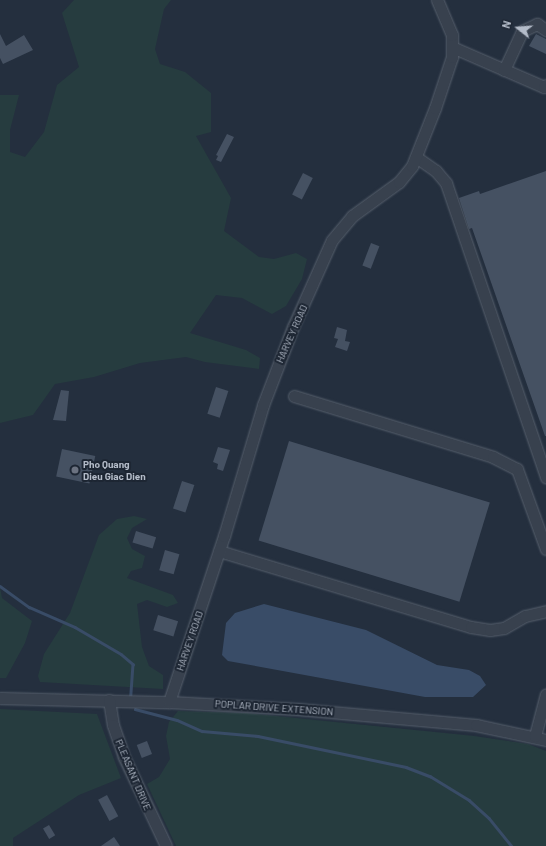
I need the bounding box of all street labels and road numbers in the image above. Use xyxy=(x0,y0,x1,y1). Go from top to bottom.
street label: HARVEY ROAD xyxy=(274,303,310,365)
street label: HARVEY ROAD xyxy=(174,609,206,673)
street label: POPLAR DRIVE EXTENSION xyxy=(214,698,334,718)
street label: PLEASANT DRIVE xyxy=(113,737,153,813)

